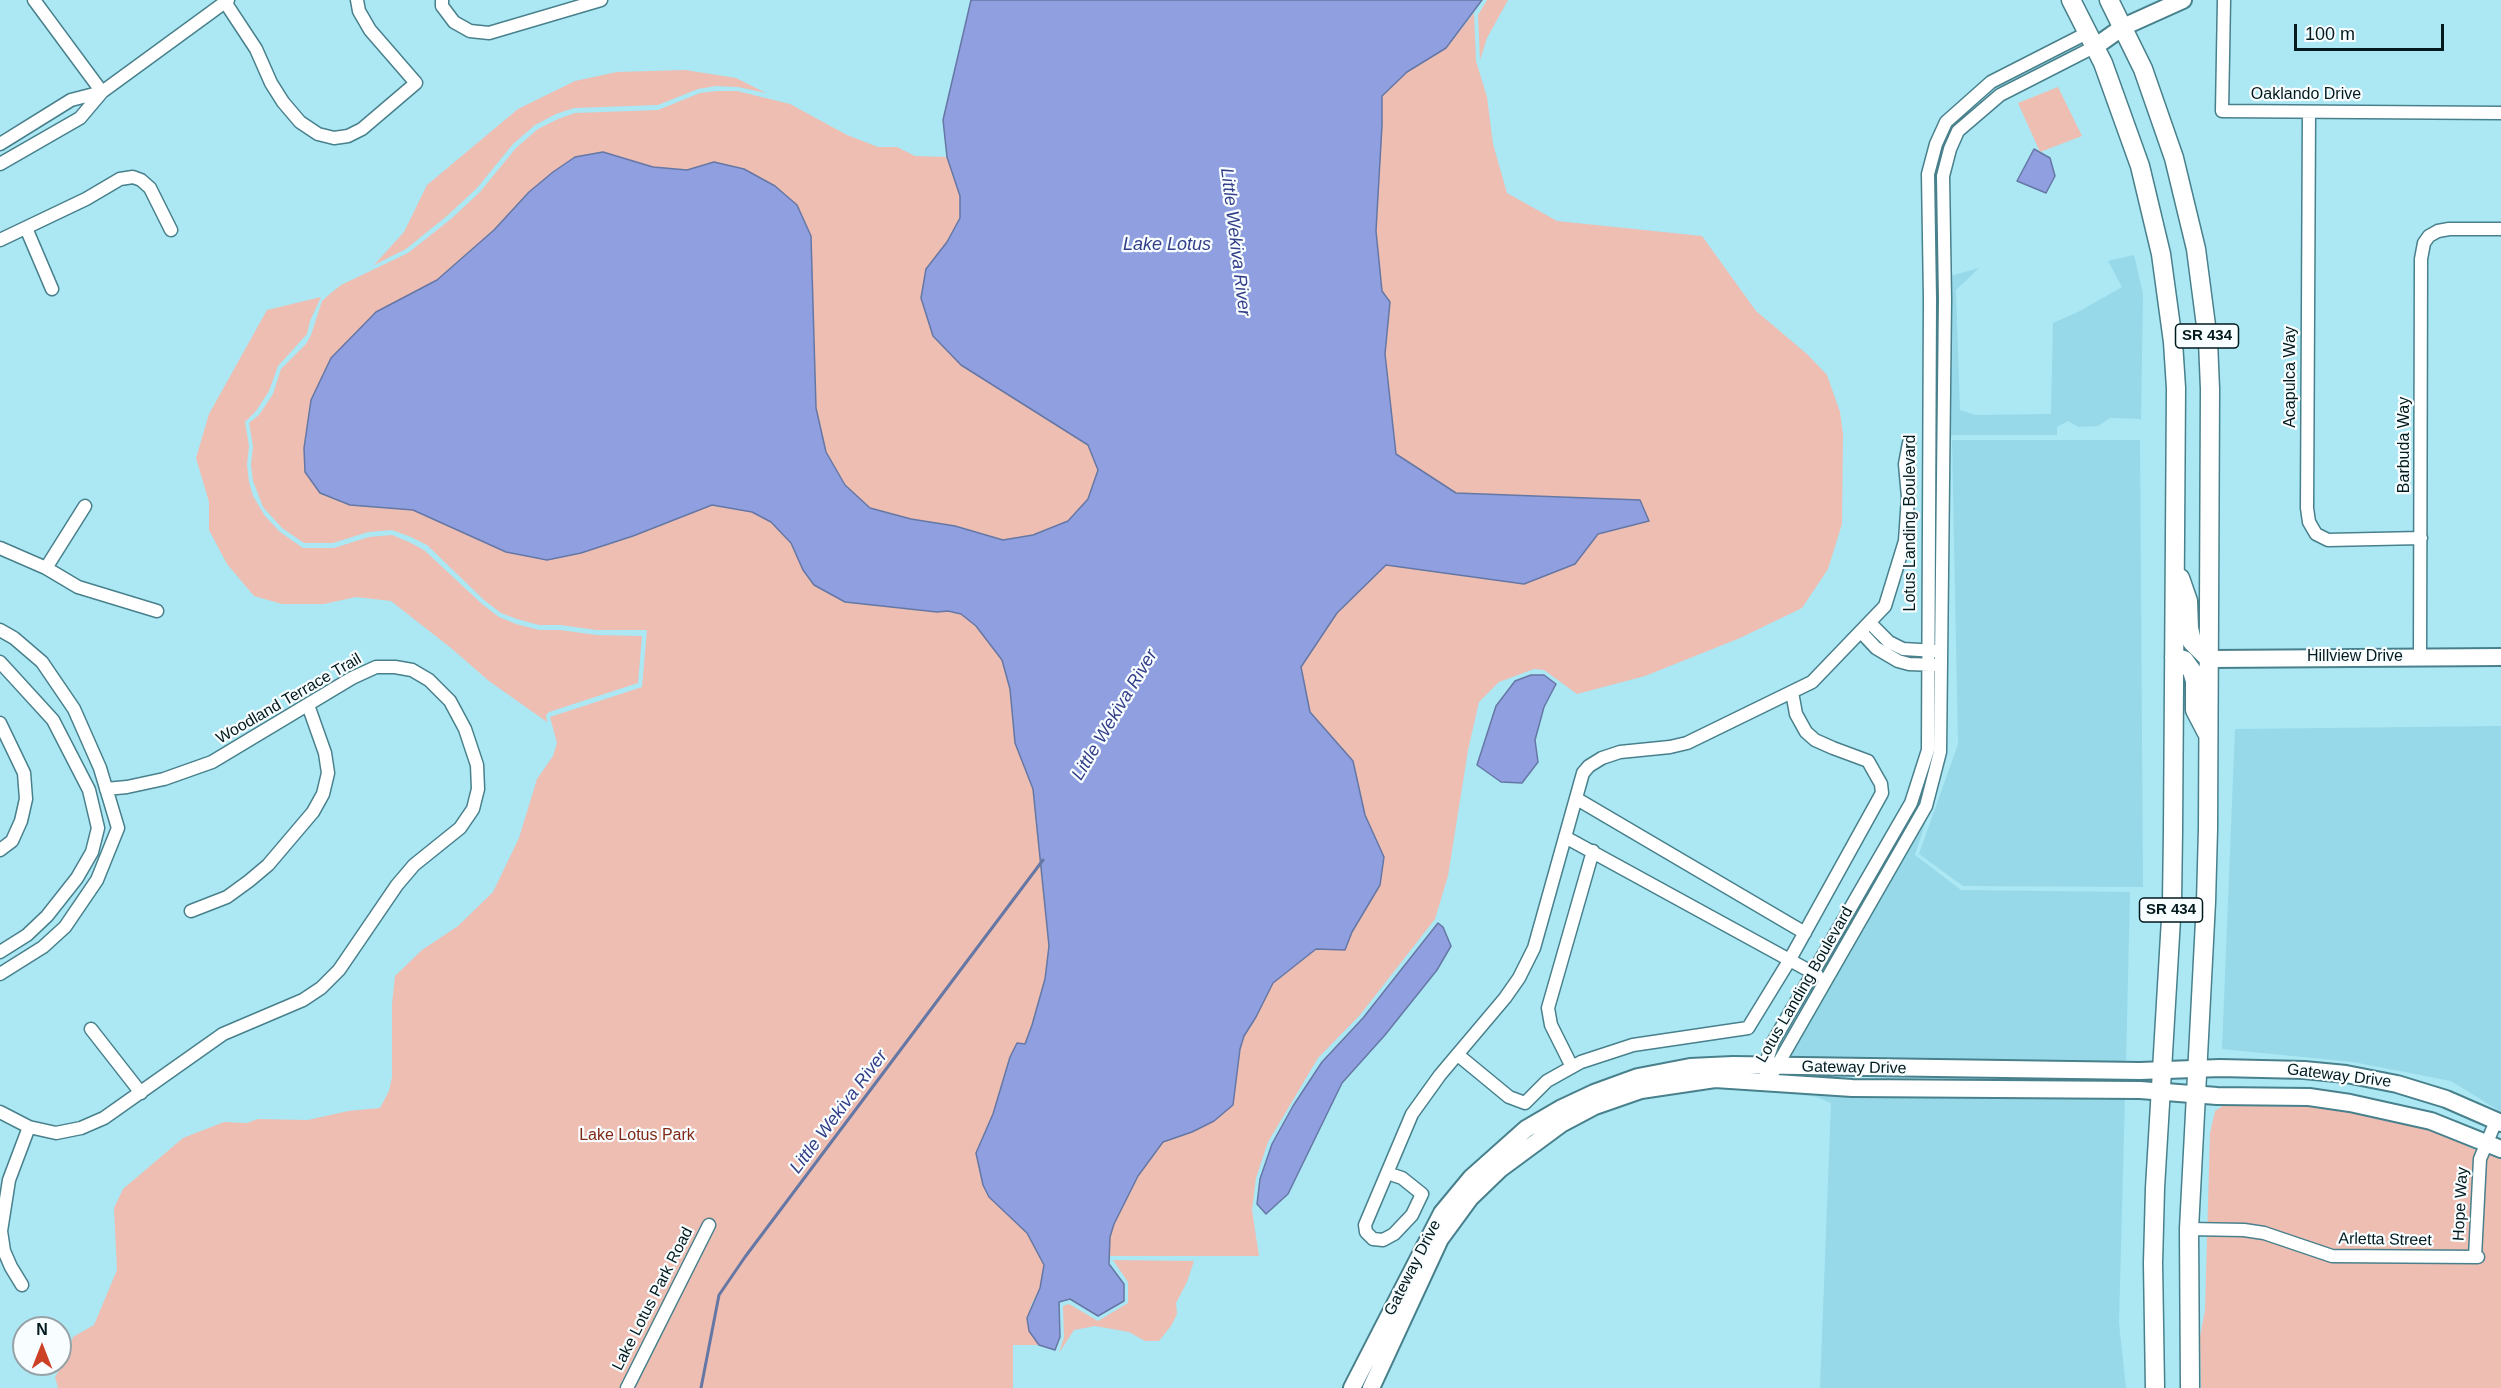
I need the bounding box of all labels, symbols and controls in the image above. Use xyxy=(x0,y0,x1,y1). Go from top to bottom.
scale bar xyxy=(2297,12,2447,50)
text: 100 m xyxy=(2305,24,2355,44)
street label: Oaklando Drive xyxy=(2251,85,2361,105)
water label: Little Wekiva River xyxy=(1215,167,1255,317)
water label: Lake Lotus xyxy=(1123,234,1211,256)
road number: SR 434 xyxy=(2176,324,2238,348)
street label: Acapulca Way xyxy=(2281,326,2301,428)
street label: Barbuda Way xyxy=(2395,397,2415,493)
street label: Lotus Landing Boulevard xyxy=(1901,434,1921,612)
water label: Little Wekiva River xyxy=(1067,646,1163,784)
street label: Hillview Drive xyxy=(2307,647,2403,667)
street label: Woodland Terrace Trail xyxy=(213,650,365,748)
road number: SR 434 xyxy=(2140,898,2202,922)
street label: Lotus Landing Boulevard xyxy=(1752,904,1858,1066)
water label: Little Wekiva River xyxy=(786,1046,892,1178)
street label: Gateway Drive xyxy=(1801,1057,1907,1079)
street label: Gateway Drive xyxy=(2286,1060,2392,1092)
park label: Lake Lotus Park xyxy=(579,1126,695,1146)
street label: Hope Way xyxy=(2449,1166,2473,1242)
street label: Gateway Drive xyxy=(1381,1217,1445,1319)
street label: Lake Lotus Park Road xyxy=(609,1224,697,1374)
street label: Arletta Street xyxy=(2338,1230,2432,1250)
north arrow xyxy=(12,1316,72,1376)
text: N xyxy=(36,1321,48,1338)

